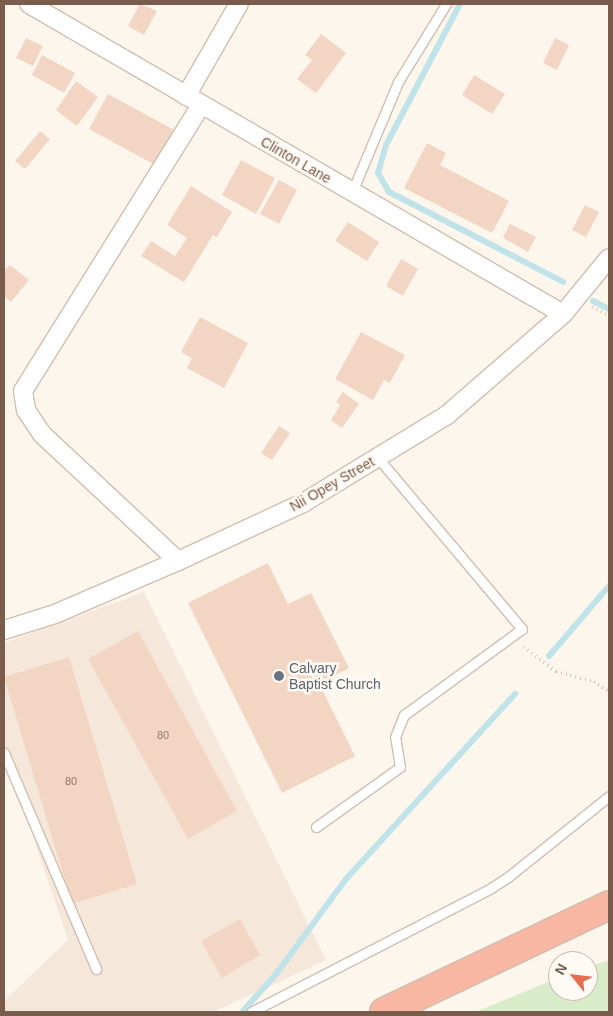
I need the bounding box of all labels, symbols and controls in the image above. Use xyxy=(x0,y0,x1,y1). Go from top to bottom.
street label: Clinton Lane xyxy=(258,133,334,187)
street label: Nii Opey Street xyxy=(287,453,377,515)
place label: Calvary Baptist Church xyxy=(289,660,381,692)
marker: Calvary Baptist Church xyxy=(273,670,285,682)
house number: 80 xyxy=(157,728,169,742)
house number: 80 xyxy=(65,774,77,788)
north arrow xyxy=(548,951,598,1001)
text: N xyxy=(551,961,570,978)

